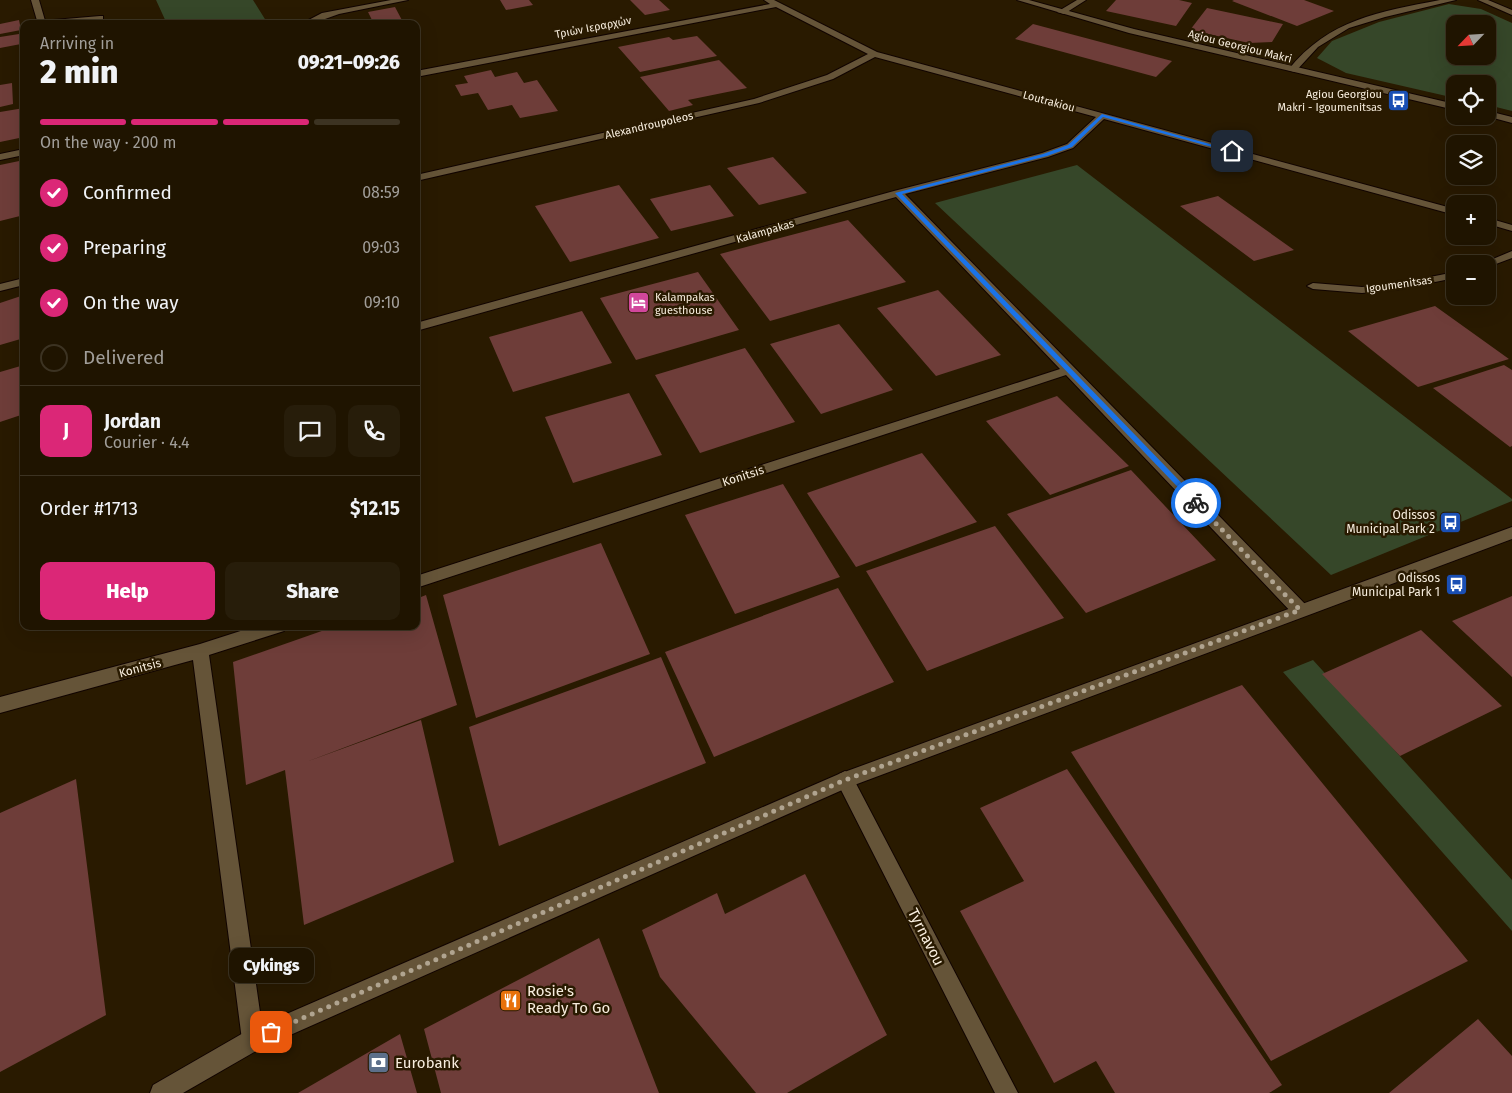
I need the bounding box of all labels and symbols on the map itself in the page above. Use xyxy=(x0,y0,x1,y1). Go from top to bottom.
street label: Τριών Ιεραρχών xyxy=(554,14,633,41)
north arrow xyxy=(1446,15,1496,65)
street label: Agiou Georgiou Makri xyxy=(1187,27,1293,66)
street label: Loutrakiou xyxy=(1021,88,1076,115)
place label: Agiou Georgiou Makri - Igoumenitsas xyxy=(1278,88,1382,114)
bus stop icon: Agiou Georgiou Makri - Igoumenitsas xyxy=(1386,88,1410,112)
street label: Alexandroupoleos xyxy=(604,109,694,142)
pin xyxy=(1211,130,1253,172)
street label: Kalampakas xyxy=(735,217,796,246)
street label: Igoumenitsas xyxy=(1365,273,1433,296)
hotel icon: Kalampakas guesthouse xyxy=(627,291,651,315)
place label: Kalampakas guesthouse xyxy=(655,291,715,317)
street label: Konitsis xyxy=(720,463,766,489)
courier xyxy=(1171,478,1221,528)
place label: Odissos Municipal Park 2 xyxy=(1346,508,1435,536)
bus stop icon: Odissos Municipal Park 2 xyxy=(1439,510,1463,534)
place label: Odissos Municipal Park 1 xyxy=(1352,571,1440,599)
bus stop icon: Odissos Municipal Park 1 xyxy=(1444,573,1468,597)
street label: Konitsis xyxy=(117,656,163,680)
street label: Tyrnavou xyxy=(904,905,948,969)
callout: Cykings xyxy=(228,947,314,982)
place label: Rosie's Ready To Go xyxy=(527,982,610,1017)
restaurant icon: Rosie's Ready To Go xyxy=(499,988,523,1012)
pin xyxy=(250,1011,292,1053)
bank icon: Eurobank xyxy=(367,1051,391,1075)
place label: Eurobank xyxy=(395,1054,459,1072)

